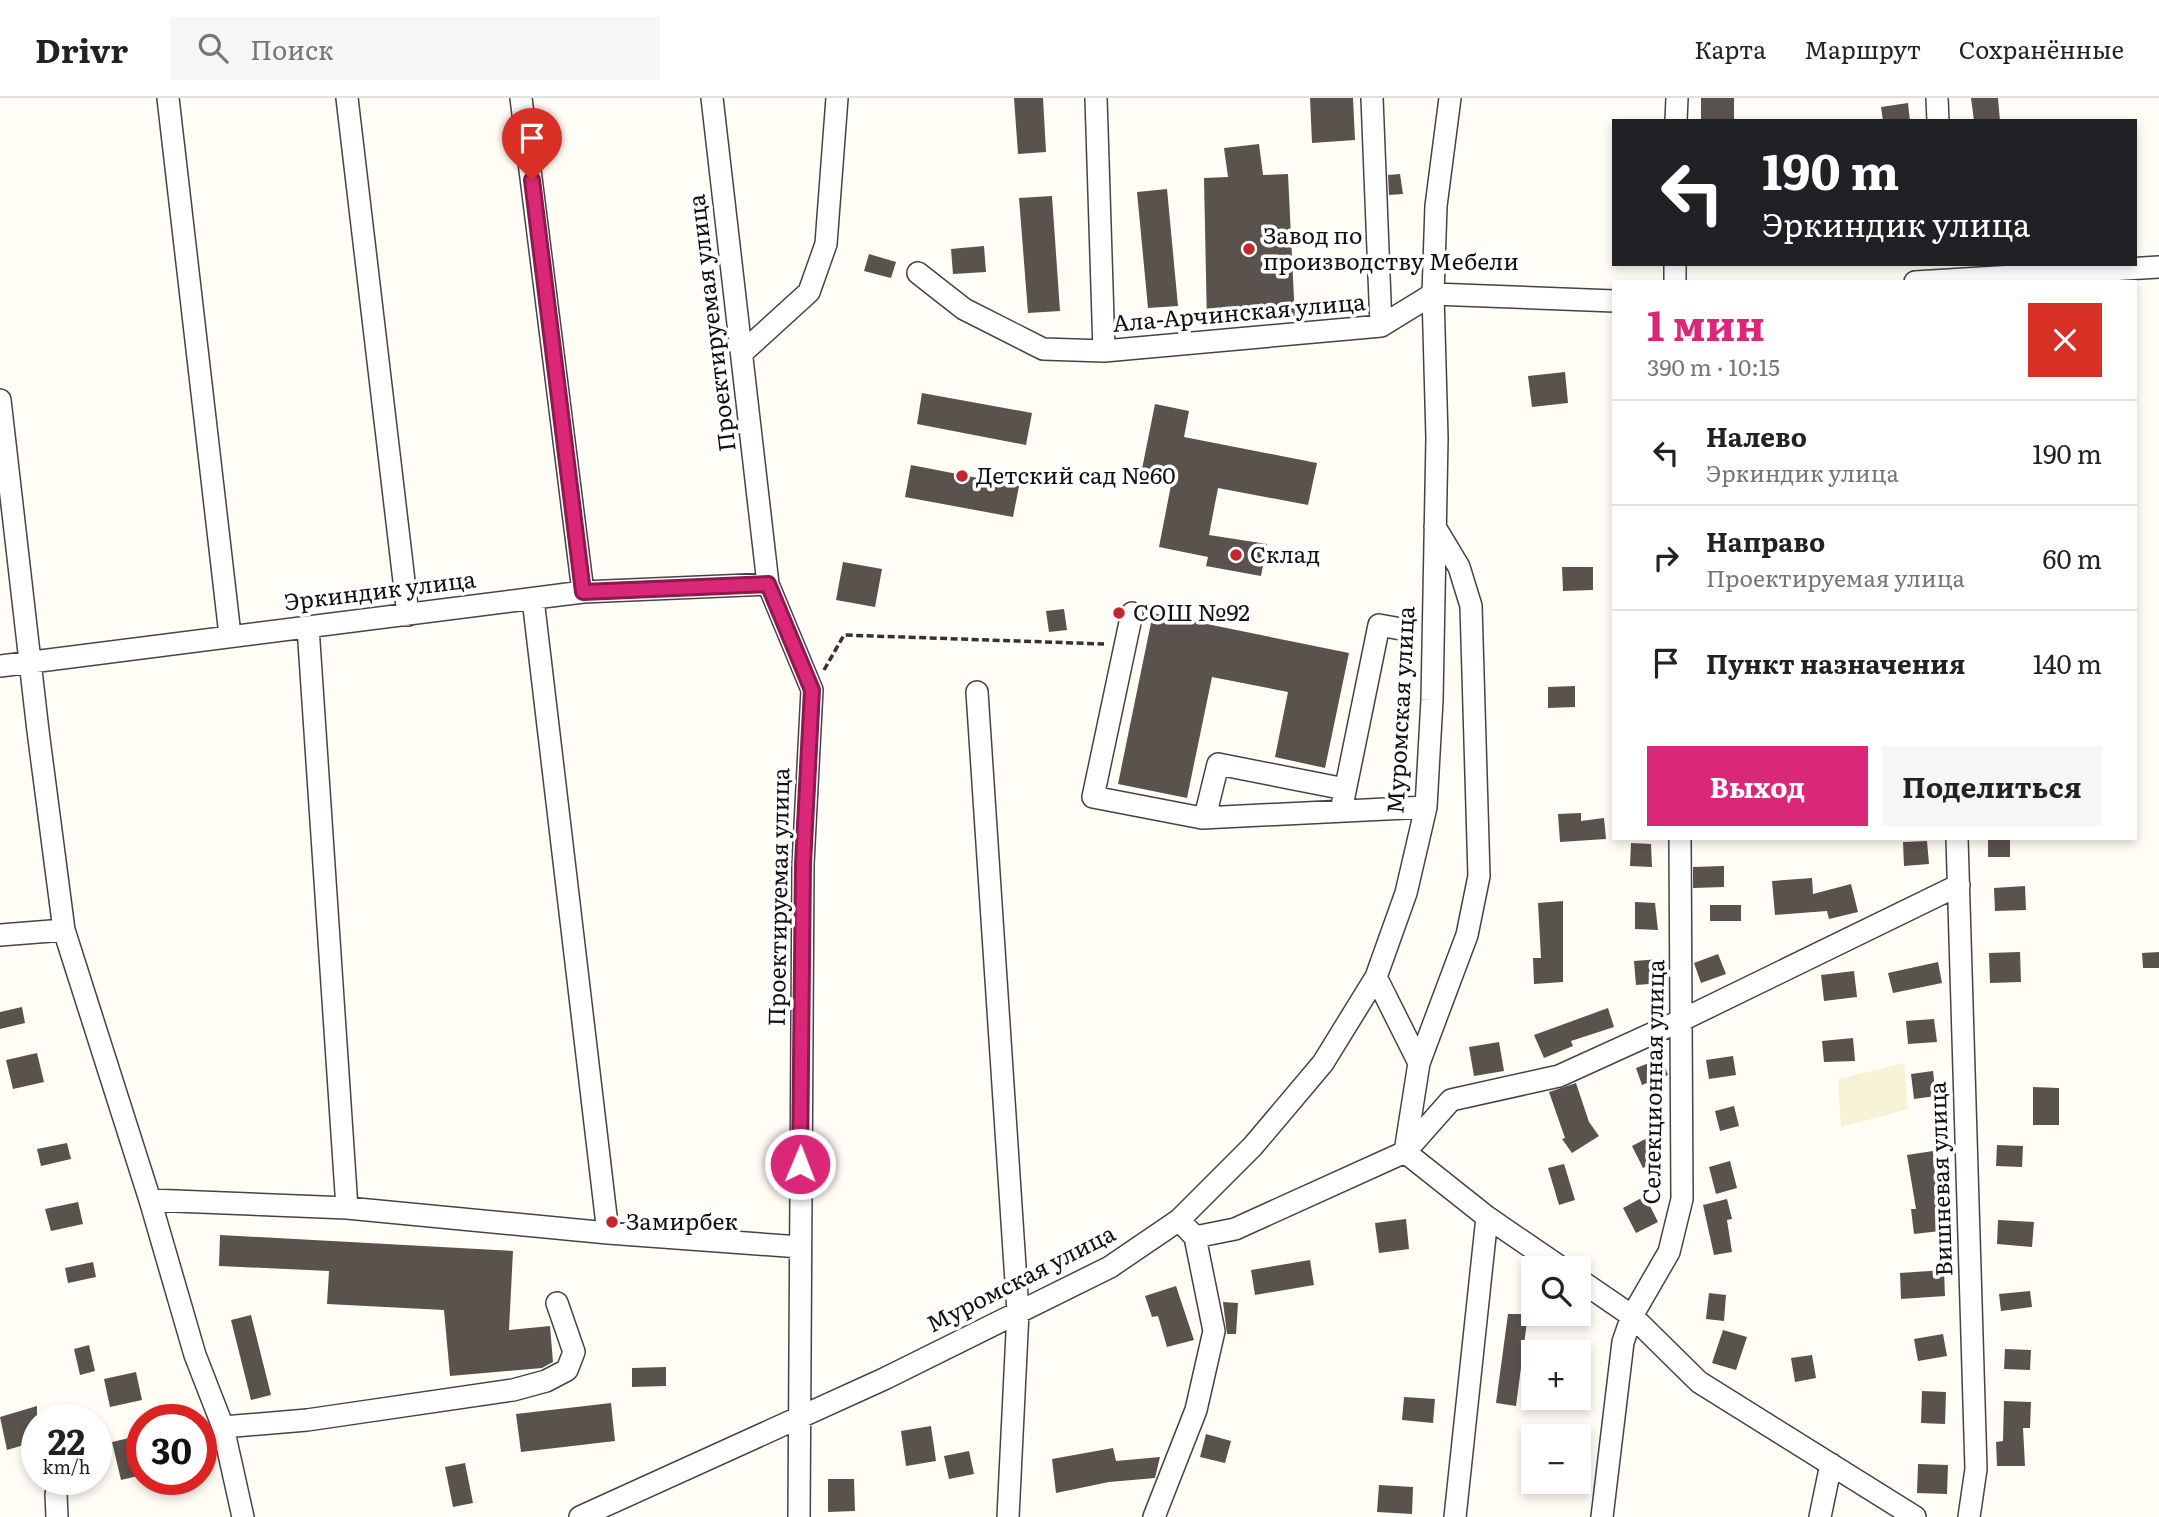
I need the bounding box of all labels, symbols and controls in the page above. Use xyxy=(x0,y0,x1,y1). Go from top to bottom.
search box xyxy=(170,17,660,80)
text: Drivr xyxy=(35,24,128,73)
icon: search xyxy=(194,29,232,67)
text: Поиск xyxy=(250,29,333,68)
text: Карта xyxy=(1694,31,1766,66)
text: Маршрут xyxy=(1804,31,1921,66)
text: Сохранённые xyxy=(1959,31,2124,66)
pin xyxy=(502,108,562,180)
icon: arrive xyxy=(513,119,551,157)
text: 190 m xyxy=(1762,132,1899,205)
icon: left xyxy=(1647,147,1738,238)
street label: Проектируемая улица xyxy=(677,192,743,454)
text: Эркиндик улица xyxy=(1762,199,2030,247)
place label: Завод по производству Мебели xyxy=(1263,217,1519,277)
marker: Завод по производству Мебели xyxy=(1241,241,1257,257)
street label: Ала-Арчинская улица xyxy=(1111,283,1367,339)
text: 1 мин xyxy=(1647,292,1765,354)
button: close xyxy=(2028,303,2102,377)
text: 390 m · 10:15 xyxy=(1647,349,1780,383)
text: Налево xyxy=(1706,416,1807,455)
text: 190 m xyxy=(2032,433,2102,472)
icon: left xyxy=(1647,434,1685,472)
text: Эркиндик улица xyxy=(1706,455,1899,489)
place label: Детский сад №60 xyxy=(976,457,1176,491)
marker: Детский сад №60 xyxy=(954,468,970,484)
text: Направо xyxy=(1706,521,1825,560)
place label: Склад xyxy=(1250,536,1320,570)
text: 60 m xyxy=(2043,538,2102,577)
icon: right xyxy=(1647,539,1685,577)
marker: Склад xyxy=(1228,547,1244,563)
street label: Эркиндик улица xyxy=(282,560,478,618)
text: Проектируемая улица xyxy=(1706,560,1965,594)
place label: СОШ №92 xyxy=(1133,594,1250,628)
marker: СОШ №92 xyxy=(1111,605,1127,621)
street label: Муромская улица xyxy=(1377,605,1421,815)
text: Пункт назначения xyxy=(1706,643,1965,682)
text: 140 m xyxy=(2033,643,2102,682)
icon: arrive xyxy=(1647,644,1685,682)
button: Выход xyxy=(1647,746,1868,826)
button: Поделиться xyxy=(1882,746,2102,826)
street label: Проектируемая улица xyxy=(758,767,796,1027)
street label: Селекционная улица xyxy=(1633,959,1671,1205)
street label: Вишневая улица xyxy=(1919,1080,1959,1277)
position arrow xyxy=(763,1127,837,1201)
place label: Замирбек xyxy=(626,1203,738,1237)
marker: Замирбек xyxy=(604,1214,620,1230)
street label: Муромская улица xyxy=(920,1215,1121,1340)
map controls xyxy=(1521,1256,1591,1494)
button: search xyxy=(1521,1256,1591,1326)
button: + xyxy=(1521,1340,1591,1410)
speed limit sign: 30 xyxy=(126,1404,217,1495)
text: 22 xyxy=(48,1414,85,1466)
button: − xyxy=(1521,1424,1591,1494)
text: km/h xyxy=(43,1453,90,1480)

